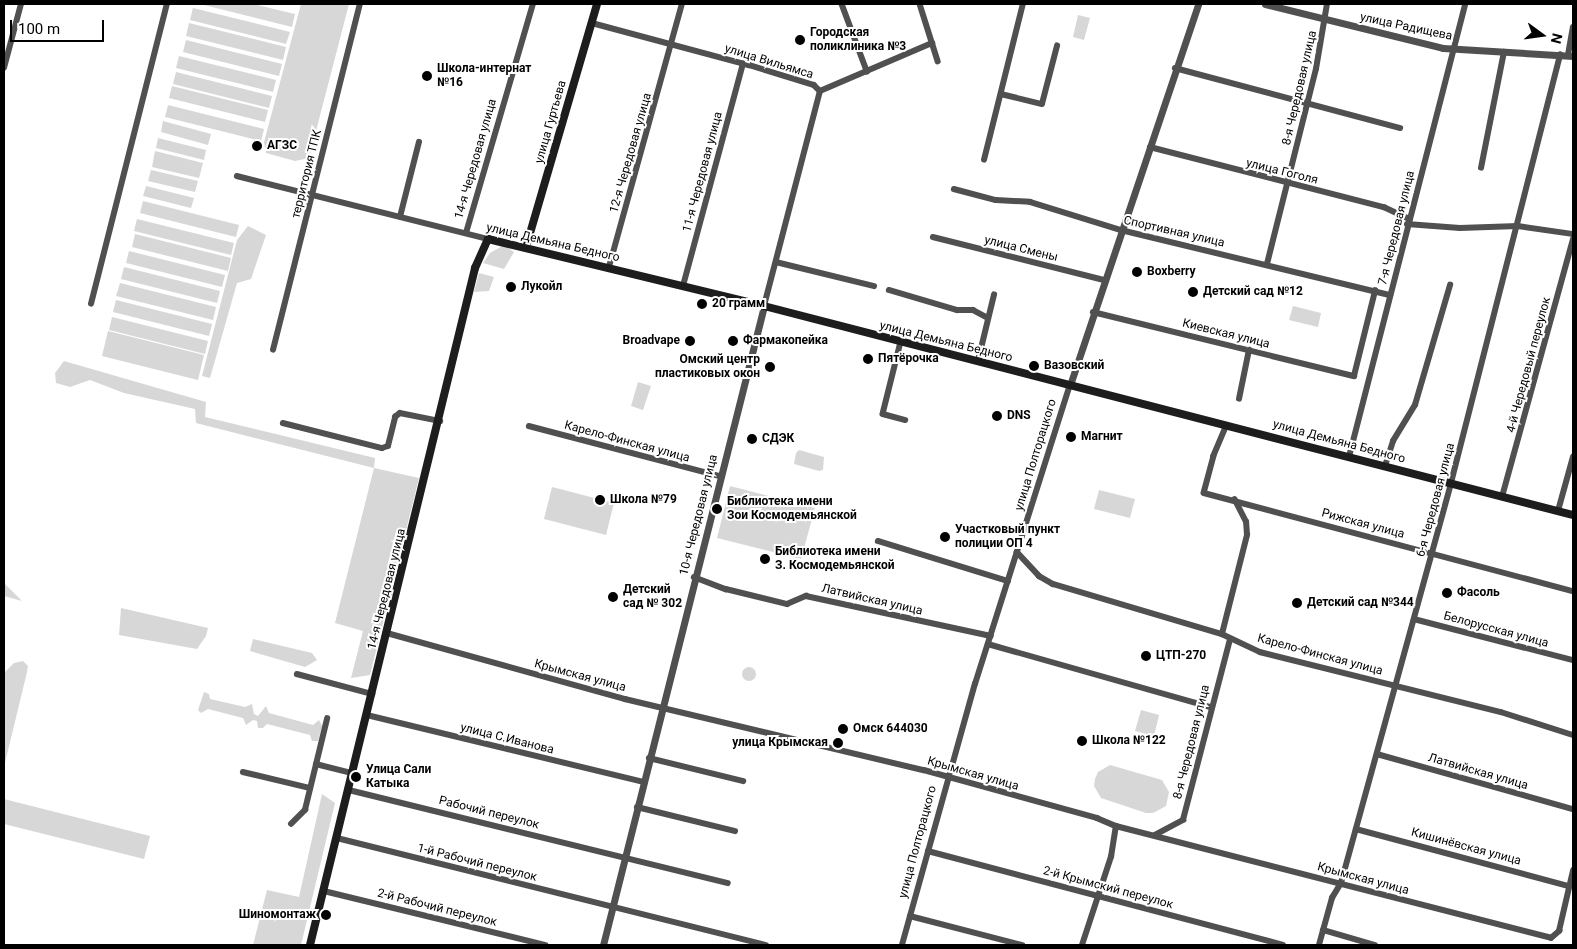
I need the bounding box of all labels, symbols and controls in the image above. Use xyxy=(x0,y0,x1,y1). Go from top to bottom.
scale bar xyxy=(12,10,106,42)
street label: улица Радищева xyxy=(1359,10,1453,44)
north arrow xyxy=(1517,10,1567,60)
text: 100 m xyxy=(18,20,60,38)
place label: Городская поликлиника №3 xyxy=(810,26,906,54)
street label: 8-я Чередовая улица xyxy=(1280,29,1320,147)
text: N xyxy=(1548,32,1566,45)
marker: Городская поликлиника №3 xyxy=(794,34,806,46)
street label: улица Вильямса xyxy=(723,42,815,82)
place label: Школа-интернат №16 xyxy=(437,62,531,90)
marker: Школа-интернат №16 xyxy=(421,70,433,82)
street label: улица Гуртьева xyxy=(532,79,570,165)
street label: 12-я Чередовая улица xyxy=(607,91,655,215)
street label: 14-я Чередовая улица xyxy=(452,97,500,221)
street label: 11-я Чередовая улица xyxy=(680,110,726,234)
street label: территория ТПК xyxy=(289,128,325,220)
place label: АГЗС xyxy=(267,139,297,153)
marker: АГЗС xyxy=(251,140,263,152)
street label: улица Гоголя xyxy=(1245,156,1319,188)
street label: 7-я Чередовая улица xyxy=(1376,169,1418,287)
street label: Спортивная улица xyxy=(1122,213,1226,251)
street label: улица Демьяна Бедного xyxy=(485,221,621,265)
street label: улица Смены xyxy=(983,233,1059,265)
place label: Boxberry xyxy=(1147,265,1196,279)
marker: Boxberry xyxy=(1131,266,1143,278)
place label: Лукойл xyxy=(521,280,562,294)
marker: Лукойл xyxy=(505,281,517,293)
place label: Детский сад №12 xyxy=(1203,285,1303,299)
marker: Детский сад №12 xyxy=(1187,286,1199,298)
street label: 4-й Чередовый переулок xyxy=(1504,296,1554,434)
place label: 20 грамм xyxy=(712,297,765,311)
marker: 20 грамм xyxy=(696,298,708,310)
street label: Киевская улица xyxy=(1181,316,1271,352)
street label: улица Демьяна Бедного xyxy=(878,319,1014,365)
place label: Broadvape xyxy=(623,334,680,348)
place label: Фармакопейка xyxy=(743,334,828,348)
marker: Broadvape xyxy=(684,335,696,347)
marker: Фармакопейка xyxy=(727,335,739,347)
place label: Пятёрочка xyxy=(878,352,939,366)
place label: Омский центр пластиковых окон xyxy=(655,353,760,381)
marker: Пятёрочка xyxy=(862,353,874,365)
place label: Вазовский xyxy=(1044,359,1104,373)
marker: Вазовский xyxy=(1028,360,1040,372)
marker: Омский центр пластиковых окон xyxy=(764,361,776,373)
street label: улица Полторацкого xyxy=(1012,397,1060,513)
place label: DNS xyxy=(1007,409,1031,423)
marker: DNS xyxy=(991,410,1003,422)
street label: улица Демьяна Бедного xyxy=(1271,417,1407,467)
street label: Карело-Финская улица xyxy=(563,418,691,466)
place label: Магнит xyxy=(1081,430,1123,444)
marker: Магнит xyxy=(1065,431,1077,443)
place label: СДЭК xyxy=(762,432,794,446)
marker: СДЭК xyxy=(746,433,758,445)
street label: 6-я Чередовая улица xyxy=(1414,441,1458,559)
street label: 10-я Чередовая улица xyxy=(677,453,721,577)
place label: Школа №79 xyxy=(610,493,677,507)
marker: Школа №79 xyxy=(594,494,606,506)
place label: Библиотека имени Зои Космодемьянской xyxy=(727,495,857,523)
marker: Библиотека имени Зои Космодемьянской xyxy=(711,503,723,515)
street label: Рижская улица xyxy=(1320,506,1406,542)
place label: Участковый пункт полиции ОП 4 xyxy=(955,523,1060,551)
street label: 14-я Чередовая улица xyxy=(365,527,409,651)
marker: Участковый пункт полиции ОП 4 xyxy=(939,531,951,543)
place label: Библиотека имени З. Космодемьянской xyxy=(775,545,895,573)
marker: Библиотека имени З. Космодемьянской xyxy=(759,553,771,565)
street label: Латвийская улица xyxy=(820,581,924,619)
place label: Детский сад № 302 xyxy=(623,583,682,611)
place label: Фасоль xyxy=(1457,586,1500,600)
marker: Фасоль xyxy=(1441,587,1453,599)
marker: Детский сад № 302 xyxy=(607,591,619,603)
place label: Детский сад №344 xyxy=(1307,596,1414,610)
marker: Детский сад №344 xyxy=(1291,597,1303,609)
street label: Белорусская улица xyxy=(1442,609,1550,651)
street label: Карело-Финская улица xyxy=(1256,631,1384,679)
place label: ЦТП-270 xyxy=(1156,649,1206,663)
marker: ЦТП-270 xyxy=(1140,650,1152,662)
street label: Крымская улица xyxy=(533,657,627,695)
street label: 8-я Чередовая улица xyxy=(1171,683,1213,801)
street label: улица С.Иванова xyxy=(459,720,555,758)
place label: Омск 644030 xyxy=(853,722,928,736)
marker: Омск 644030 xyxy=(837,723,849,735)
place label: Школа №122 xyxy=(1092,734,1166,748)
marker: Школа №122 xyxy=(1076,735,1088,747)
place label: улица Крымская xyxy=(732,736,828,750)
marker: улица Крымская xyxy=(832,737,844,749)
street label: Латвийская улица xyxy=(1426,751,1530,793)
street label: Крымская улица xyxy=(926,754,1020,794)
place label: Улица Сали Катыка xyxy=(366,763,431,791)
marker: Улица Сали Катыка xyxy=(350,771,362,783)
street label: улица Полторацкого xyxy=(896,784,940,900)
street label: Рабочий переулок xyxy=(437,794,541,832)
street label: Кишинёвская улица xyxy=(1410,825,1522,869)
street label: 1-й Рабочий переулок xyxy=(416,841,538,885)
street label: Крымская улица xyxy=(1316,860,1410,898)
street label: 2-й Крымский переулок xyxy=(1041,864,1175,912)
street label: 2-й Рабочий переулок xyxy=(376,886,498,930)
place label: Шиномонтаж xyxy=(239,908,316,922)
marker: Шиномонтаж xyxy=(320,909,332,921)

